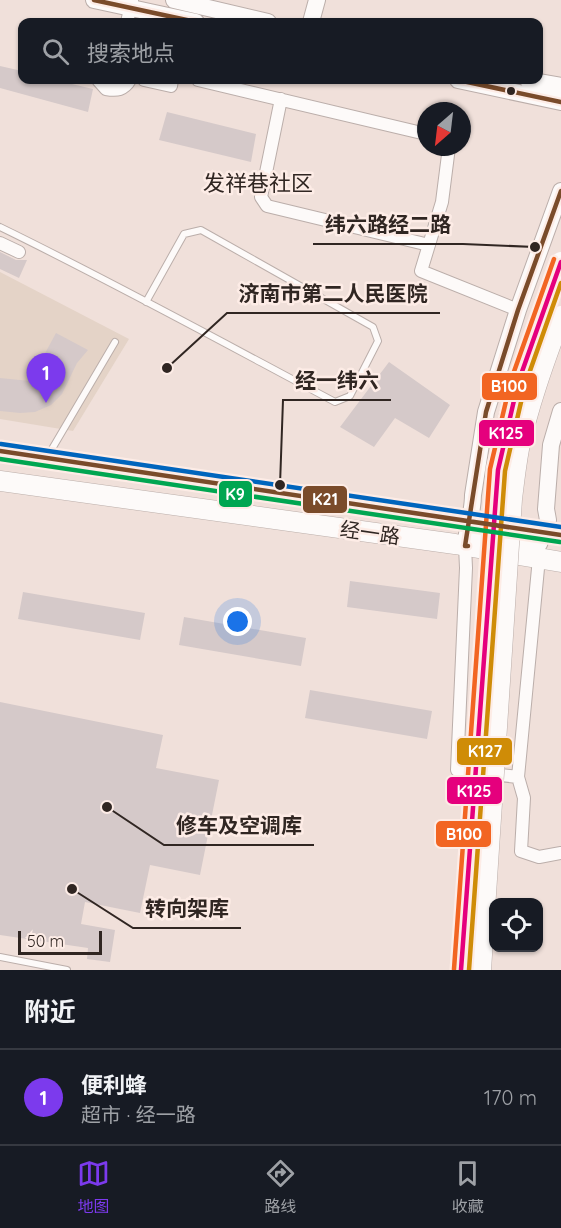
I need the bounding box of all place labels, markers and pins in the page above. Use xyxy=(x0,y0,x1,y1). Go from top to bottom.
unlabelled marker xyxy=(505,85,517,97)
callout: 纬六路经二路 xyxy=(313,205,463,244)
callout: 济南市第二人民医院 xyxy=(227,274,440,313)
pin: 1 xyxy=(26,354,66,403)
callout: 经一纬六 xyxy=(283,361,391,400)
callout: 修车及空调库 xyxy=(164,806,314,845)
callout: 转向架库 xyxy=(133,889,241,928)

